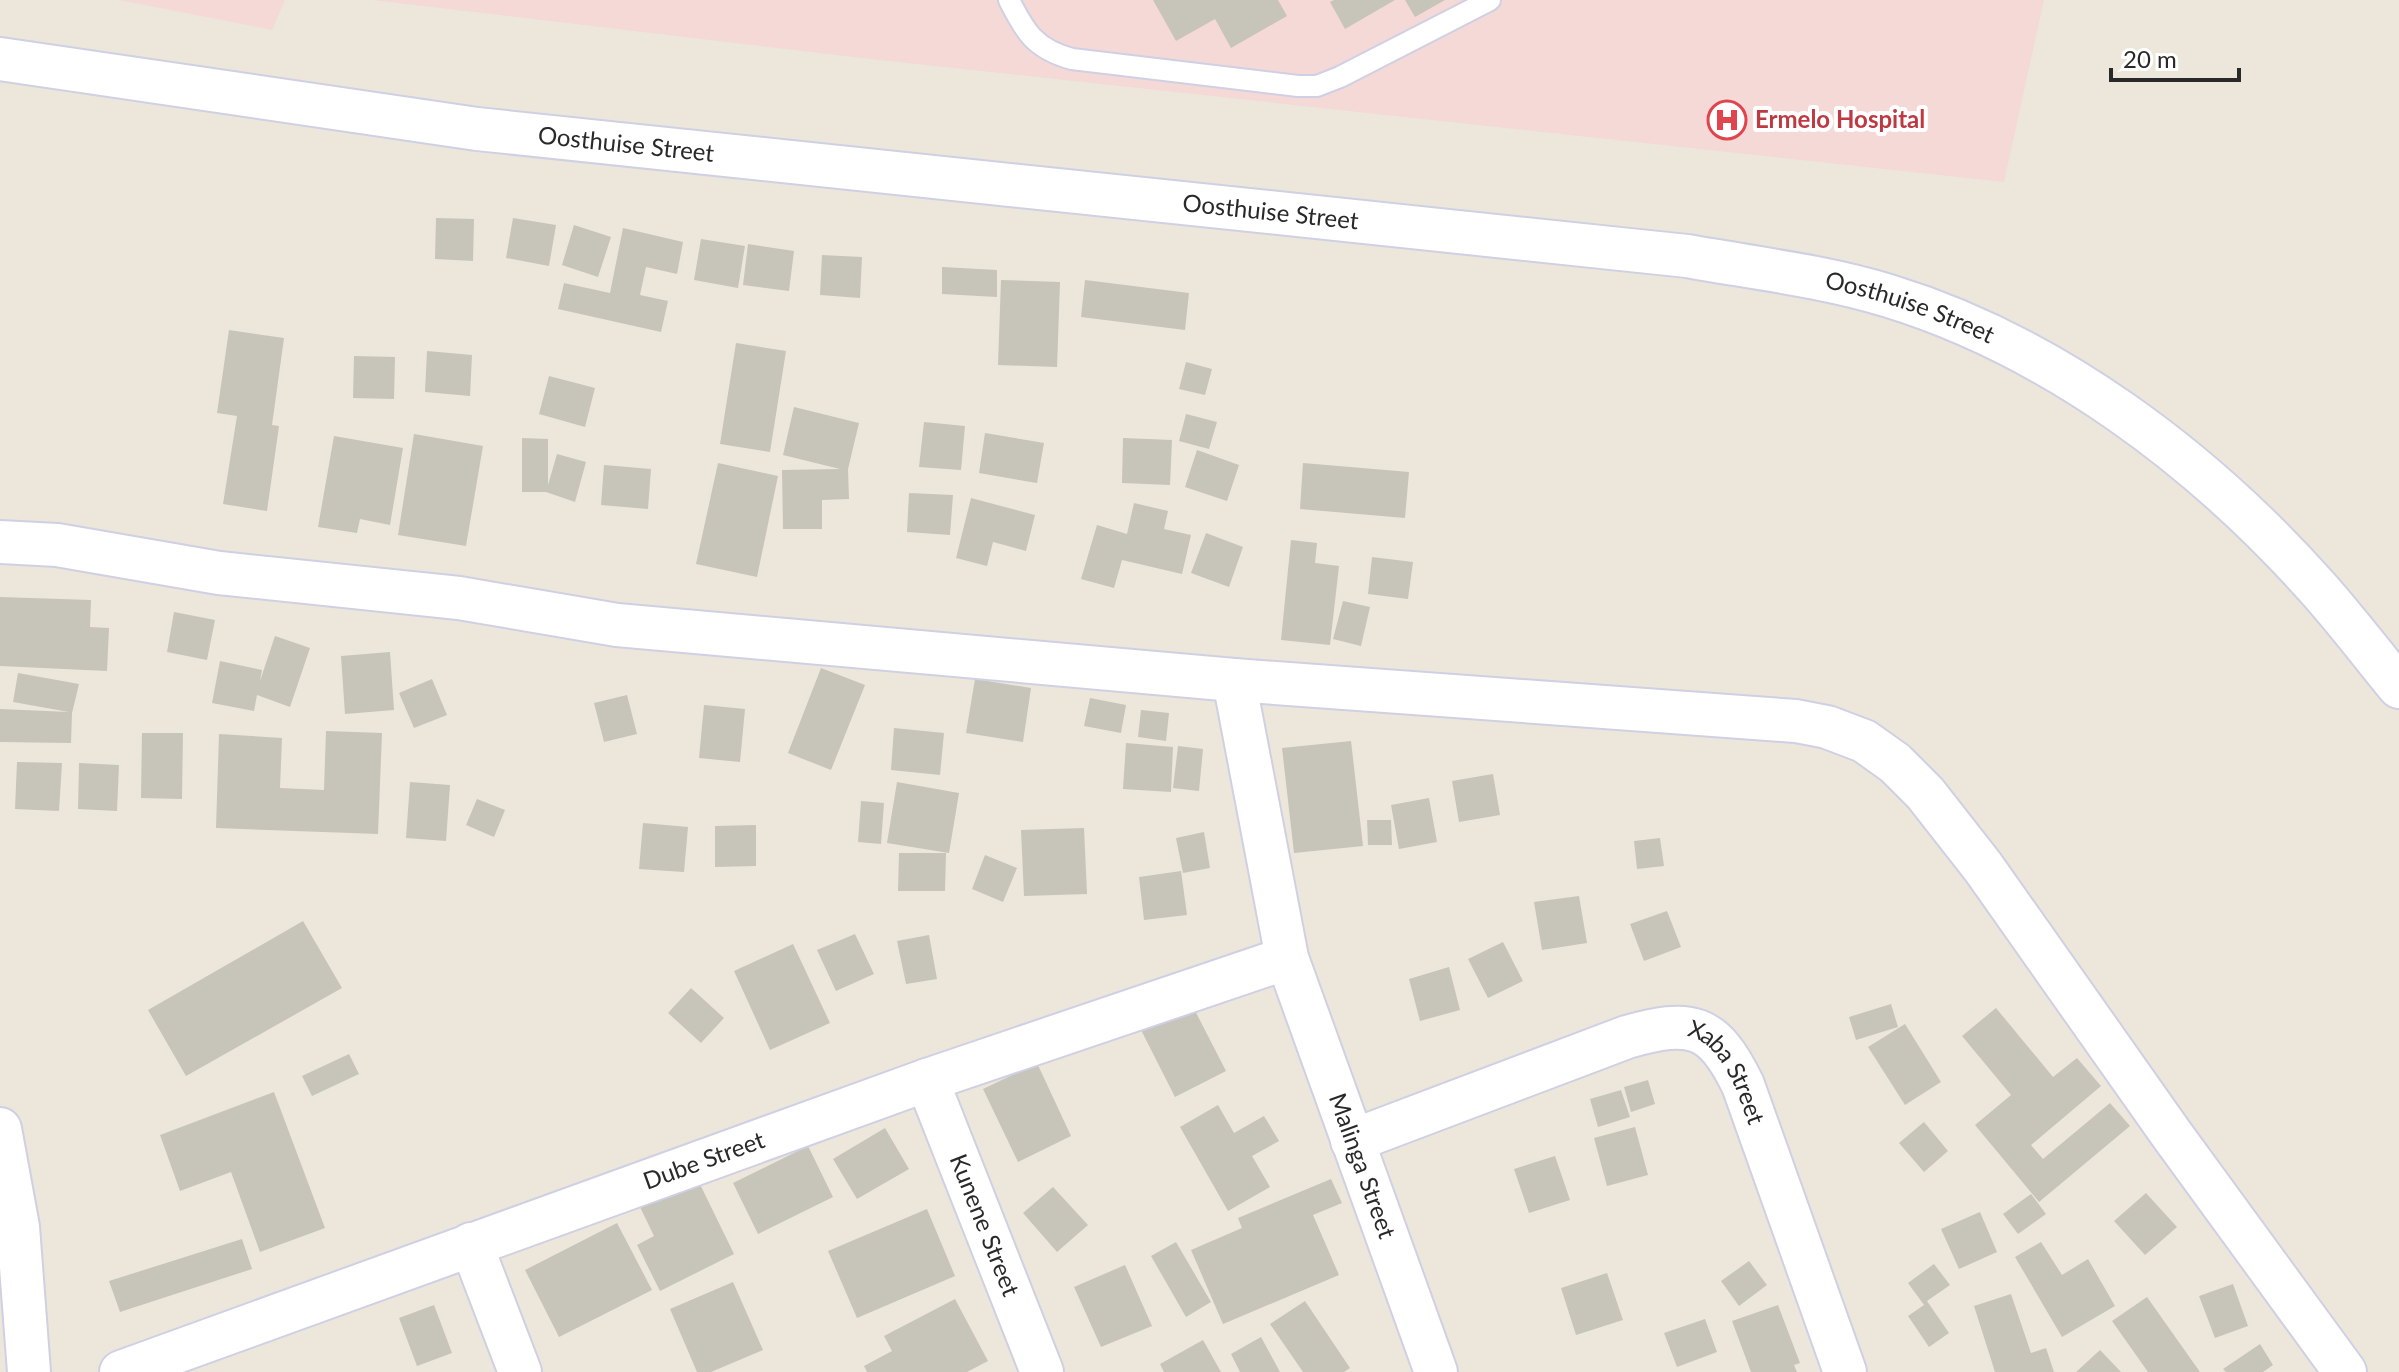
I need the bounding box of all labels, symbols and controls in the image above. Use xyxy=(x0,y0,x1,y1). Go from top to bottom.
scale bar xyxy=(2111,32,2239,82)
text: 20 m xyxy=(2123,44,2177,73)
hospital icon: Ermelo Hospital xyxy=(1706,99,1748,141)
place label: Ermelo Hospital xyxy=(1755,104,1925,133)
street label: Oosthuise Street xyxy=(537,120,716,167)
street label: Oosthuise Street xyxy=(1181,187,1360,234)
street label: Oosthuise Street xyxy=(1823,264,2000,349)
street label: Xaba Street xyxy=(1685,1013,1772,1128)
street label: Malinga Street xyxy=(1324,1089,1403,1242)
street label: Dube Street xyxy=(639,1124,768,1195)
street label: Kunene Street xyxy=(945,1149,1027,1300)

